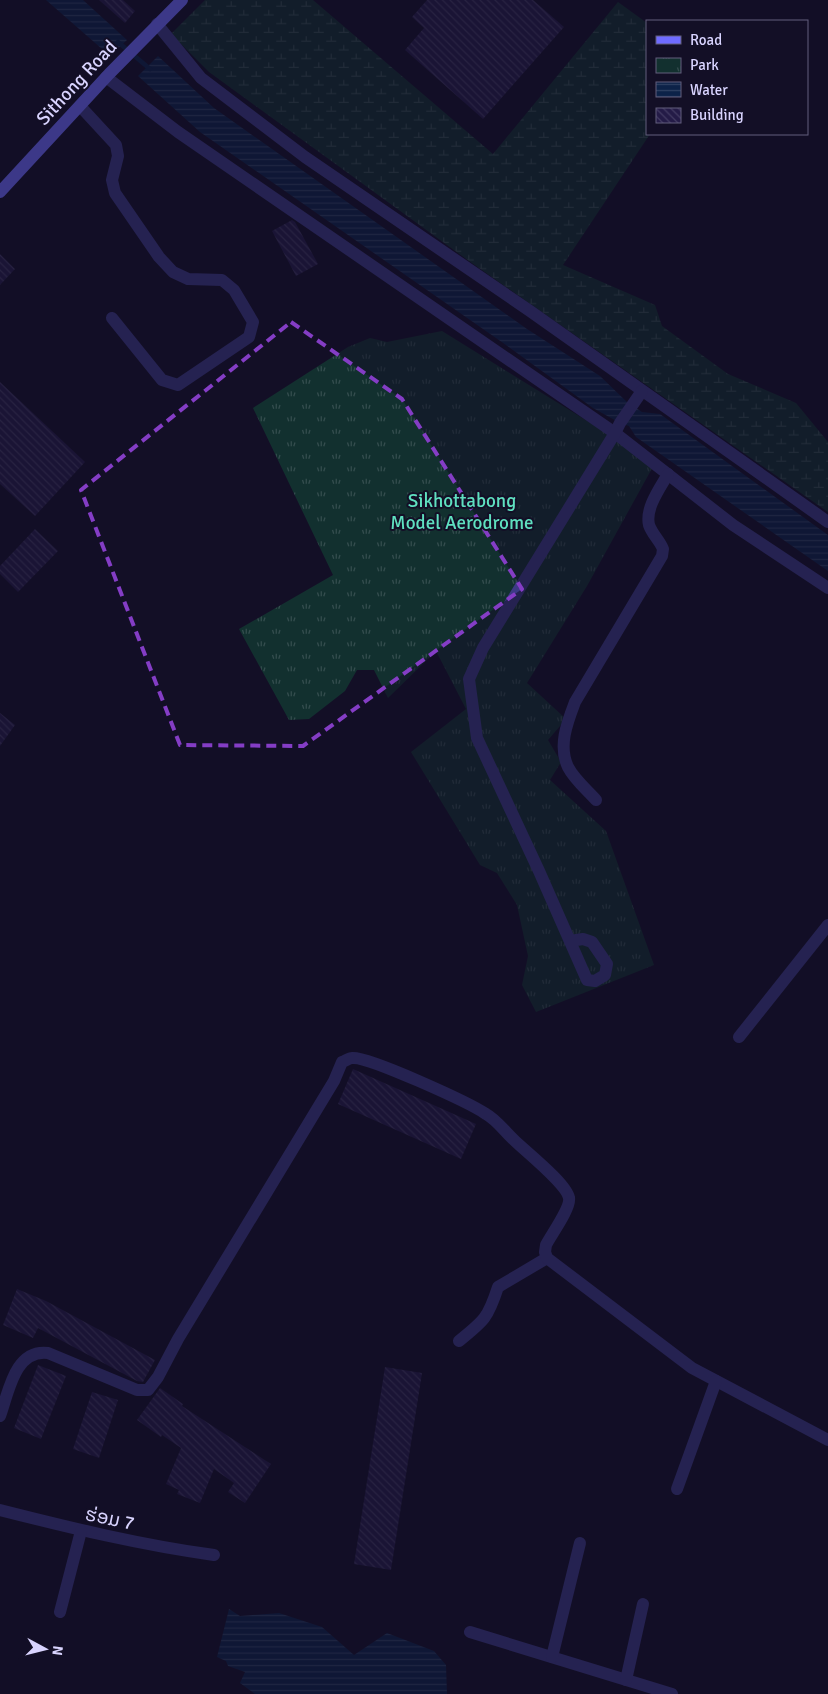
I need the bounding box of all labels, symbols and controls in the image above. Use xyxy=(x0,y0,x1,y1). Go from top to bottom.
legend xyxy=(646,20,808,135)
text: Road xyxy=(690,31,722,49)
street label: Sithong Road xyxy=(31,35,122,130)
text: Park xyxy=(690,56,719,74)
text: Water xyxy=(690,81,728,99)
text: Building xyxy=(690,106,744,124)
park label: Sikhottabong Model Aerodrome xyxy=(390,489,534,535)
street label: ຮ່ອມ 7 xyxy=(83,1502,137,1536)
north arrow xyxy=(20,1624,70,1674)
text: N xyxy=(48,1645,66,1656)

